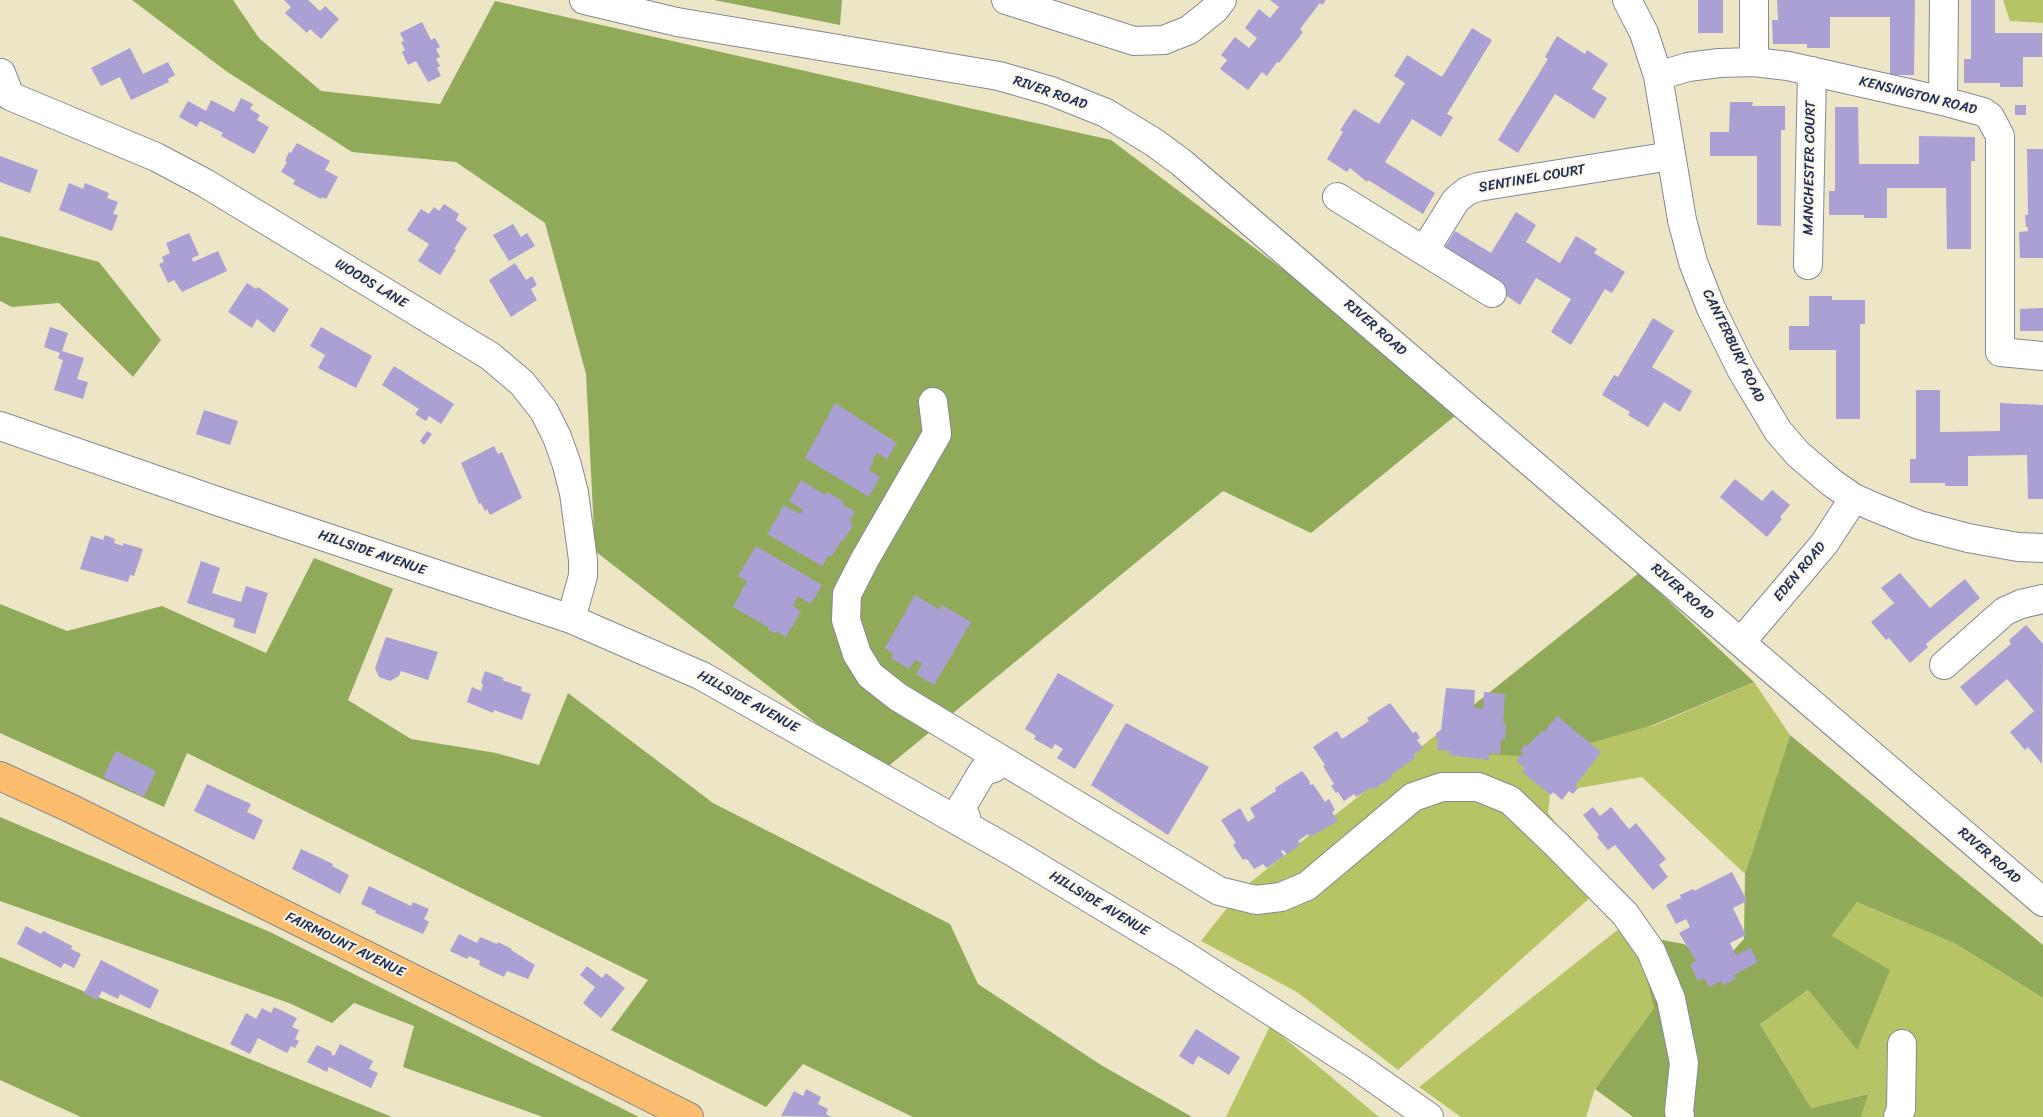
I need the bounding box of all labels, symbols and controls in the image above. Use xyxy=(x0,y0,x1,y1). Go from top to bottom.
street label: RIVER ROAD xyxy=(1011,72,1089,114)
street label: KENSINGTON ROAD xyxy=(1857,73,1979,119)
street label: MANCHESTER COURT xyxy=(1800,101,1820,235)
street label: SENTINEL COURT xyxy=(1478,161,1586,197)
street label: WOODS LANE xyxy=(332,256,410,312)
street label: CANTERBURY ROAD xyxy=(1698,287,1768,405)
street label: RIVER ROAD xyxy=(1340,296,1410,360)
street label: HILLSIDE AVENUE xyxy=(316,527,428,579)
street label: EDEN ROAD xyxy=(1770,539,1830,605)
street label: RIVER ROAD xyxy=(1647,560,1717,624)
street label: HILLSIDE AVENUE xyxy=(694,667,802,737)
street label: RIVER ROAD xyxy=(1954,824,2024,888)
street label: HILLSIDE AVENUE xyxy=(1046,868,1152,940)
street label: FAIRMOUNT AVENUE xyxy=(283,909,407,981)

